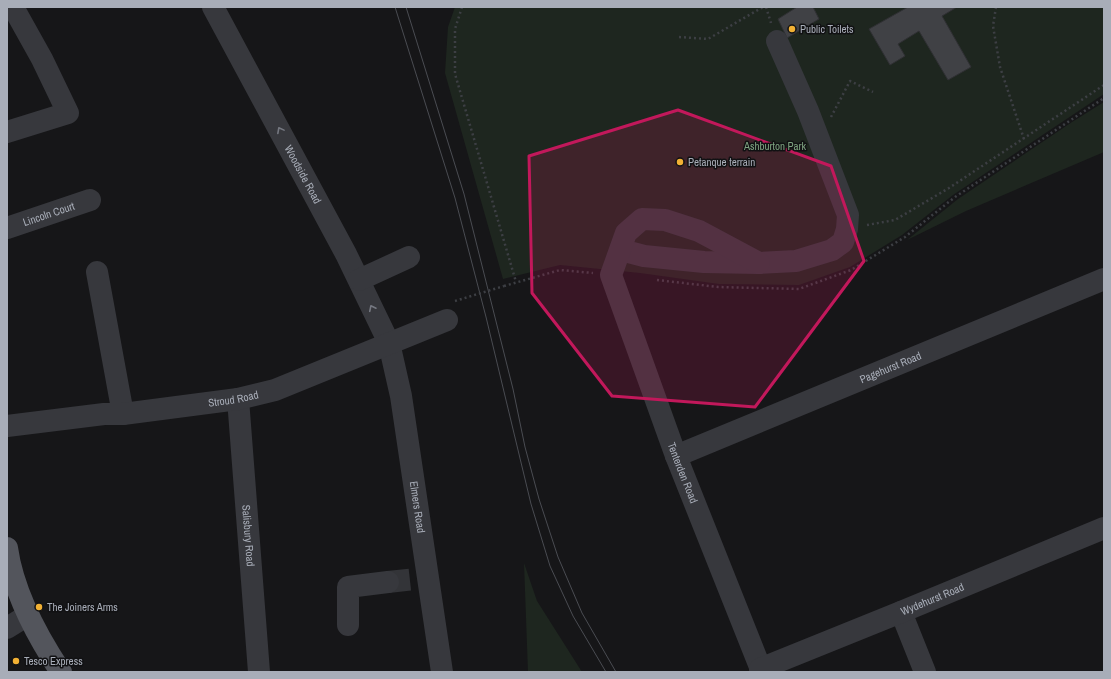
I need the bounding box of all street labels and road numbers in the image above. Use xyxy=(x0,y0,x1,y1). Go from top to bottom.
street label: Woodside Road xyxy=(282,142,325,206)
street label: Lincoln Court xyxy=(21,199,77,229)
street label: Pagehurst Road xyxy=(858,348,923,386)
street label: Stroud Road xyxy=(207,387,260,410)
street label: Tenterden Road xyxy=(665,440,701,505)
street label: Elmers Road xyxy=(407,480,428,534)
street label: Salisbury Road xyxy=(239,504,258,567)
street label: Wydehurst Road xyxy=(899,580,966,618)

